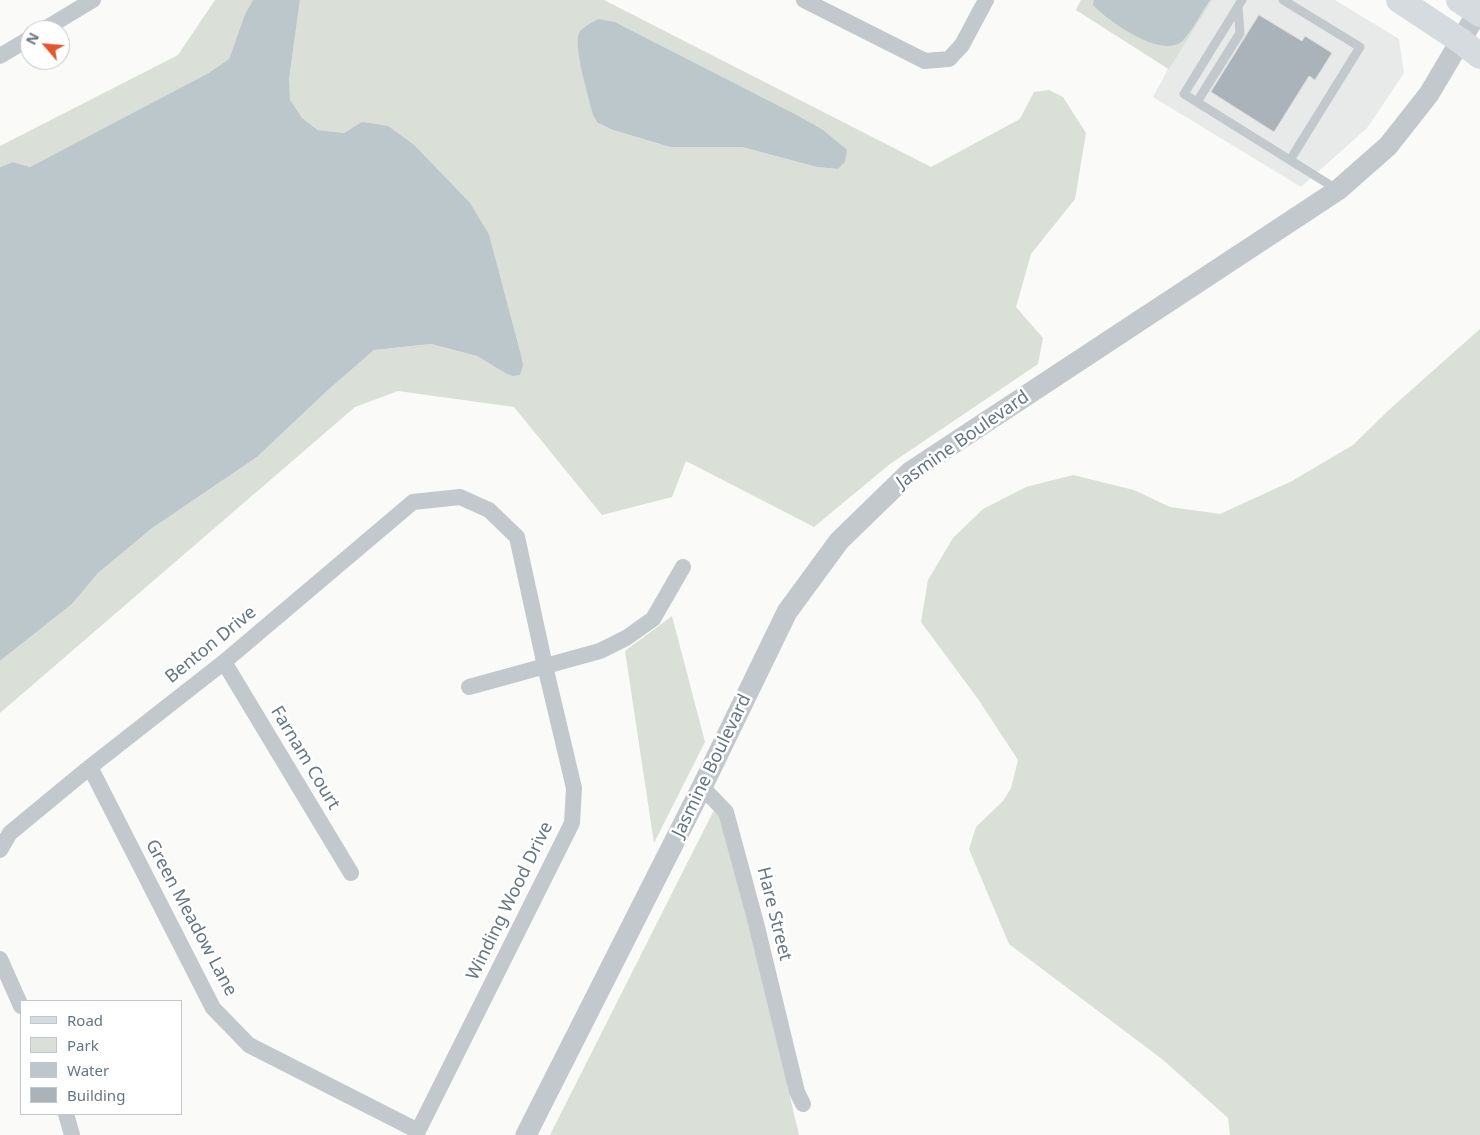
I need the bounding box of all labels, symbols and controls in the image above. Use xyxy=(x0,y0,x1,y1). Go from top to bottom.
north arrow xyxy=(20,20,70,70)
text: N xyxy=(21,29,43,48)
street label: Jasmine Boulevard xyxy=(893,386,1033,494)
street label: Benton Drive xyxy=(161,602,261,688)
street label: Jasmine Boulevard xyxy=(668,691,756,841)
street label: Farnam Court xyxy=(266,702,344,814)
street label: Winding Wood Drive xyxy=(462,818,558,984)
street label: Green Meadow Lane xyxy=(141,836,241,1000)
street label: Hare Street xyxy=(752,865,796,963)
legend xyxy=(20,1000,182,1115)
text: Road xyxy=(67,1010,103,1030)
text: Park xyxy=(67,1035,99,1055)
text: Water xyxy=(67,1060,109,1080)
text: Building xyxy=(67,1085,125,1105)

